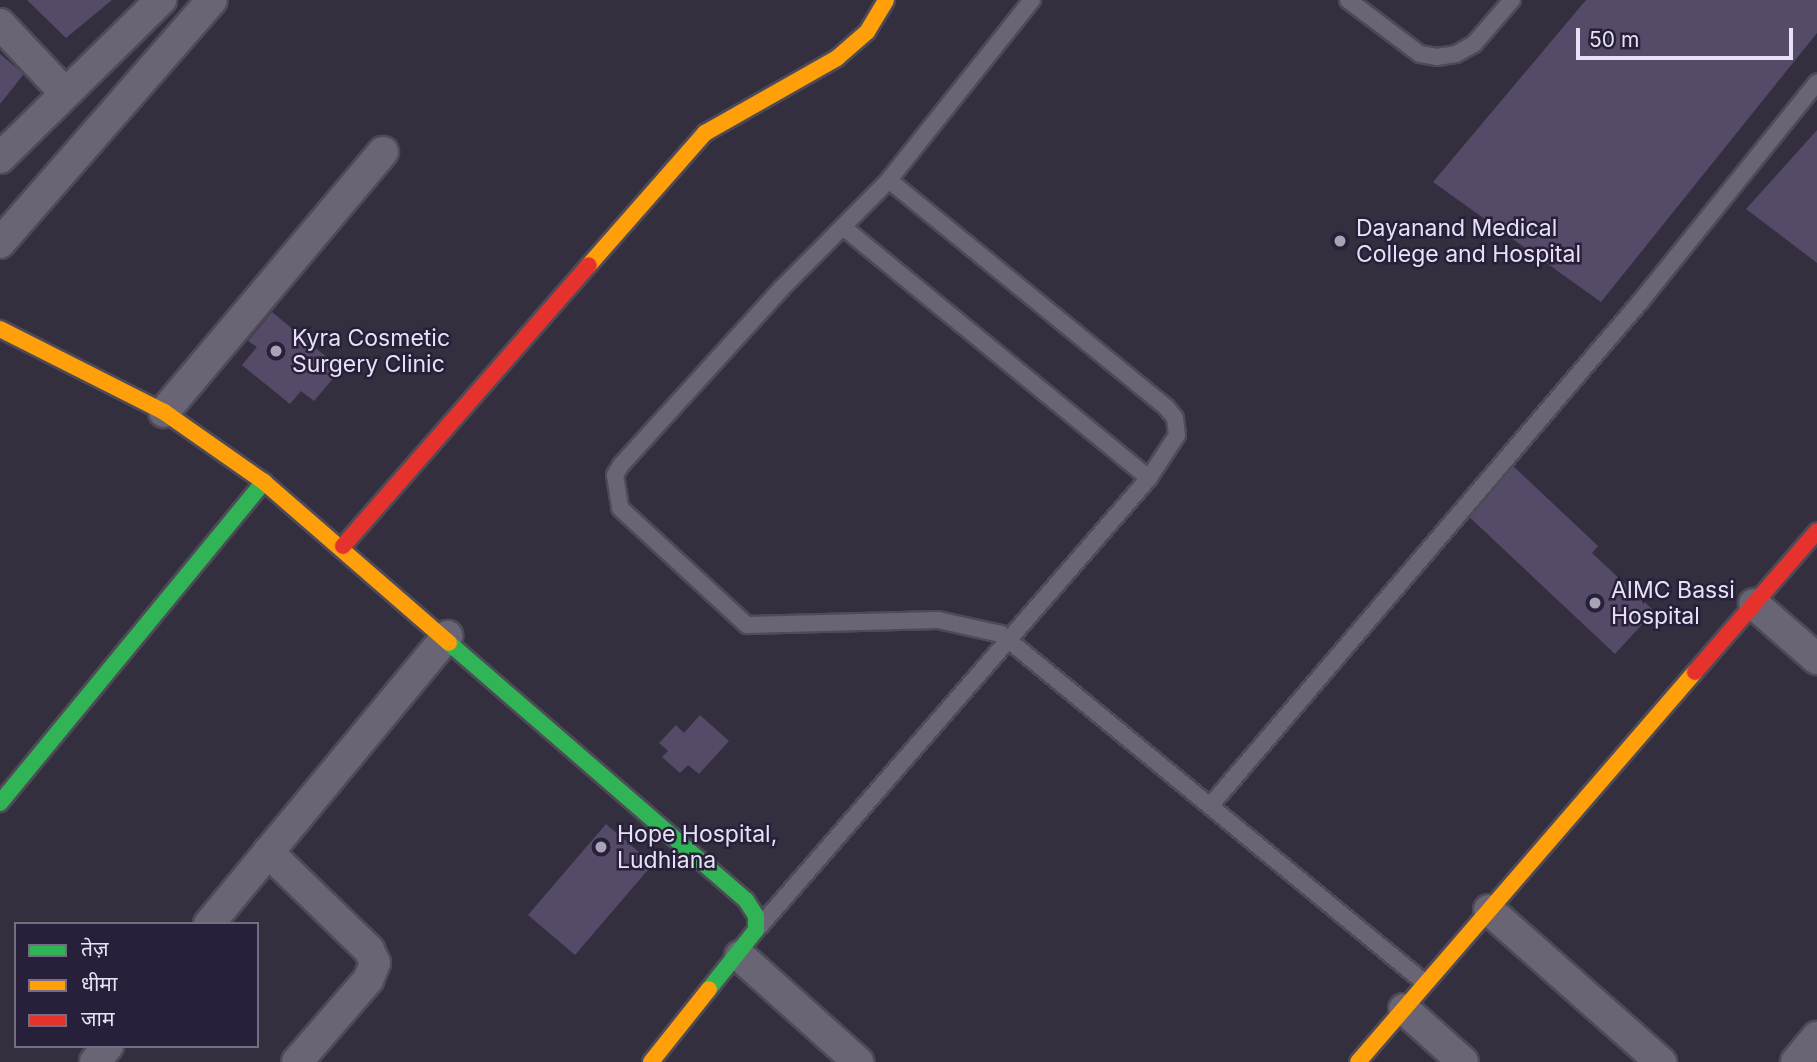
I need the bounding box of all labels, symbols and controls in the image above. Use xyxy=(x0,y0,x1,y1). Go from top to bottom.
scale bar xyxy=(1579,14,1796,58)
text: 50 m xyxy=(1589,27,1639,52)
place label: Dayanand Medical College and Hospital xyxy=(1356,214,1581,268)
marker: Dayanand Medical College and Hospital xyxy=(1330,231,1350,251)
place label: Kyra Cosmetic Surgery Clinic xyxy=(292,324,450,378)
marker: Kyra Cosmetic Surgery Clinic xyxy=(266,341,286,361)
place label: AIMC Bassi Hospital xyxy=(1611,576,1735,630)
marker: AIMC Bassi Hospital xyxy=(1585,593,1605,613)
place label: Hope Hospital, Ludhiana xyxy=(617,820,777,874)
marker: Hope Hospital, Ludhiana xyxy=(591,837,611,857)
legend xyxy=(14,922,259,1048)
text: तेज़ xyxy=(81,936,109,961)
text: धीमा xyxy=(81,971,117,996)
text: जाम xyxy=(81,1006,115,1031)

